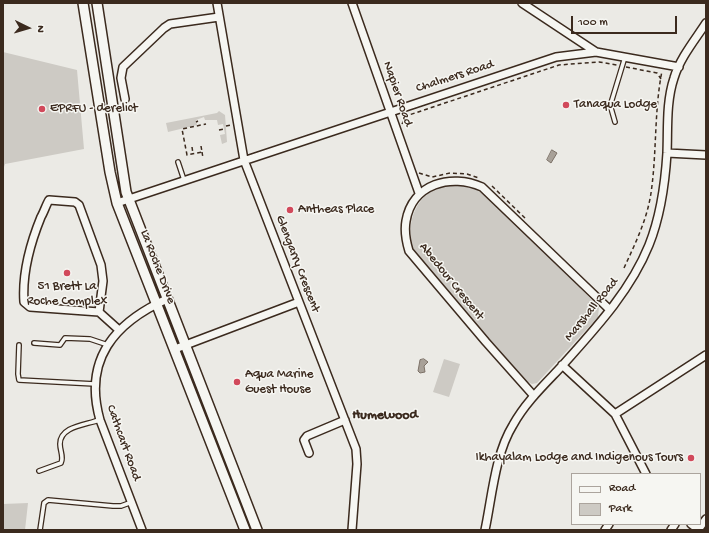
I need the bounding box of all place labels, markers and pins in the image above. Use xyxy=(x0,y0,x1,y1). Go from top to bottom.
place label: Tanaqua Lodge xyxy=(574,97,657,113)
marker: Tanaqua Lodge xyxy=(561,100,571,110)
place label: EPRFU - derelict xyxy=(50,101,138,117)
marker: EPRFU - derelict xyxy=(37,104,47,114)
place label: Antheas Place xyxy=(298,202,374,218)
marker: Antheas Place xyxy=(285,205,295,215)
marker: 51 Brett La Roche Complex xyxy=(62,268,72,278)
place label: 51 Brett La Roche Complex xyxy=(27,279,107,310)
place label: Aqua Marine Guest House xyxy=(245,367,313,398)
marker: Aqua Marine Guest House xyxy=(232,377,242,387)
place label: Ikhayalam Lodge and Indigenous Tours xyxy=(476,450,683,466)
marker: Ikhayalam Lodge and Indigenous Tours xyxy=(686,453,696,463)

